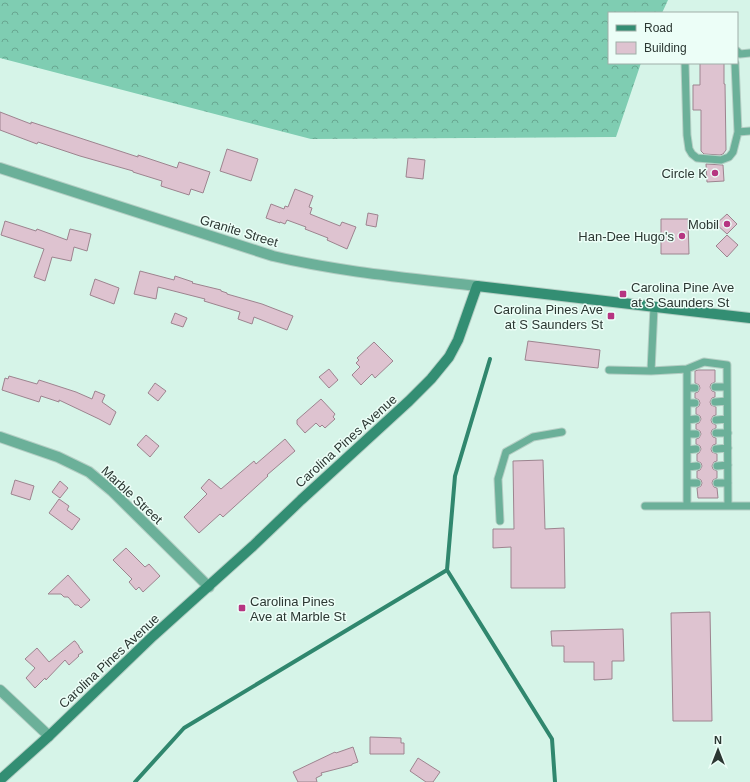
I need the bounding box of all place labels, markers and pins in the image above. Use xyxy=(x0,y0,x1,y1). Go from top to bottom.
place label: Circle K xyxy=(661,166,707,181)
marker: Circle K xyxy=(710,168,720,178)
place label: Mobil xyxy=(688,217,719,232)
marker: Mobil xyxy=(722,219,732,229)
place label: Han-Dee Hugo's xyxy=(578,229,674,244)
marker: Han-Dee Hugo's xyxy=(677,231,687,241)
place label: Carolina Pine Ave at S Saunders St xyxy=(631,280,734,310)
marker: Carolina Pine Ave at S Saunders St xyxy=(618,289,628,299)
place label: Carolina Pines Ave at S Saunders St xyxy=(493,302,603,332)
marker: Carolina Pines Ave at S Saunders St xyxy=(606,311,616,321)
place label: Carolina Pines Ave at Marble St xyxy=(250,594,346,624)
marker: Carolina Pines Ave at Marble St xyxy=(237,603,247,613)

